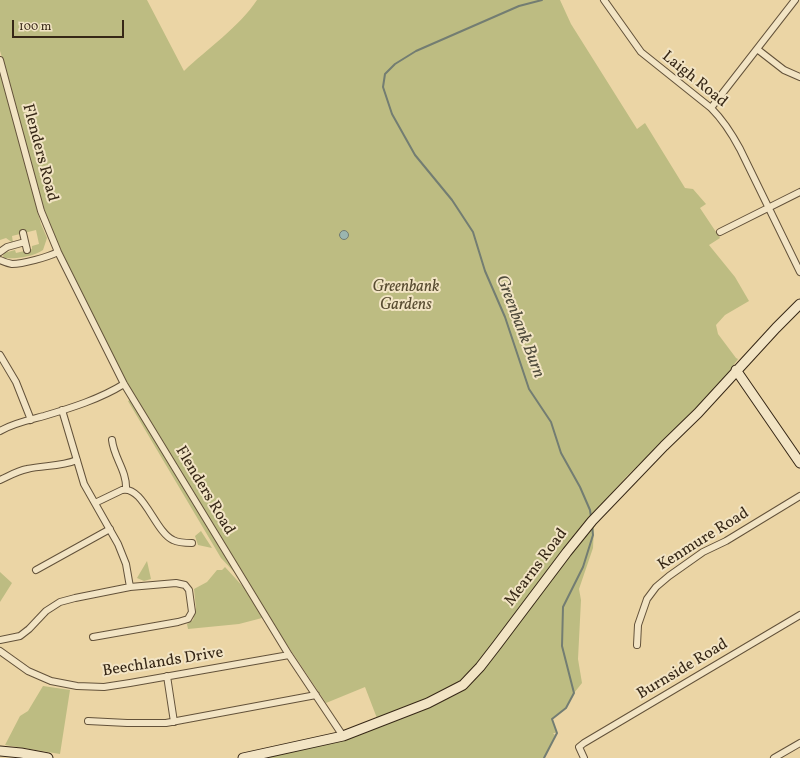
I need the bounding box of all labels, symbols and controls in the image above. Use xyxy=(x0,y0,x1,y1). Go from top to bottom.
scale bar xyxy=(14,12,126,38)
text: 100 m xyxy=(19,19,51,35)
street label: Laigh Road xyxy=(657,48,731,112)
street label: Flenders Road xyxy=(17,102,61,204)
water label: Greenbank Burn xyxy=(490,273,548,381)
park label: Greenbank Gardens xyxy=(373,278,439,316)
street label: Flenders Road xyxy=(170,443,238,539)
street label: Kenmure Road xyxy=(655,504,753,576)
street label: Mearns Road xyxy=(501,525,573,611)
street label: Burnside Road xyxy=(634,635,732,705)
street label: Beechlands Drive xyxy=(101,644,225,682)

